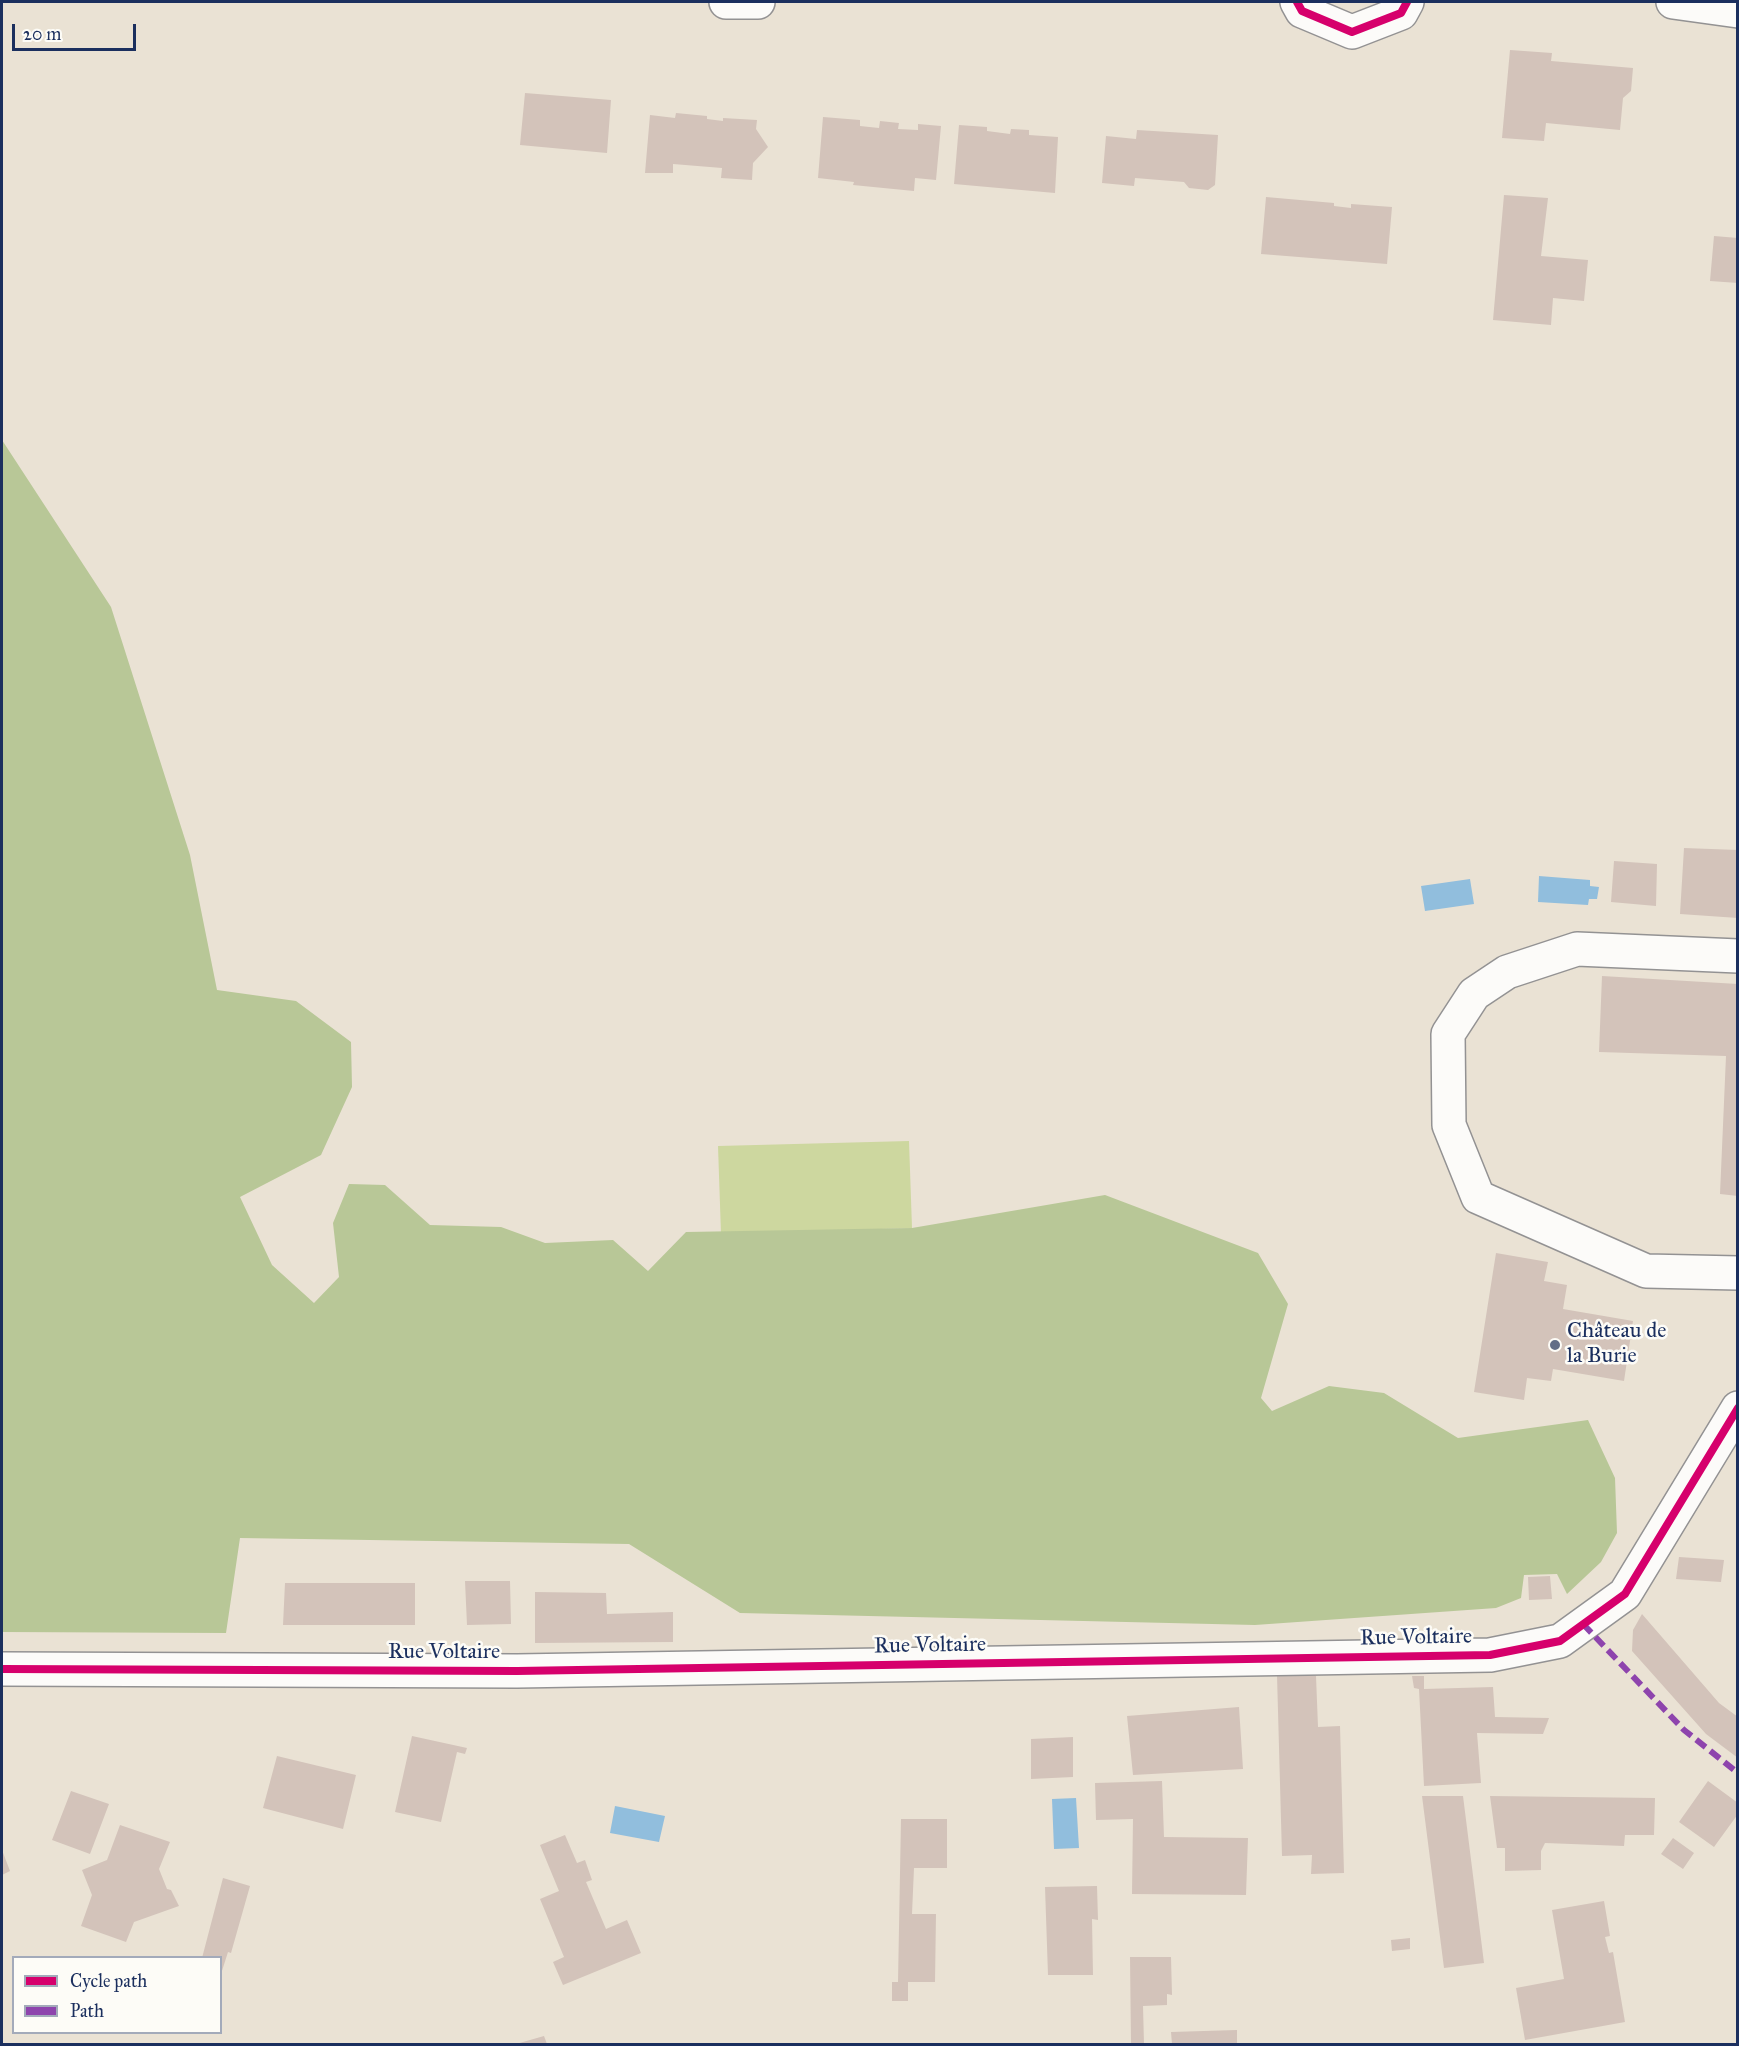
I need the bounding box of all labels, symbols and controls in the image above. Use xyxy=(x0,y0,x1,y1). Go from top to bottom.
scale bar xyxy=(15,12,140,50)
text: 20 m xyxy=(23,23,61,45)
place label: Château de la Burie xyxy=(1567,1319,1666,1370)
marker: Château de la Burie xyxy=(1548,1338,1562,1352)
street label: Rue Voltaire xyxy=(1360,1624,1472,1652)
street label: Rue Voltaire xyxy=(874,1632,986,1660)
street label: Rue Voltaire xyxy=(388,1640,500,1666)
legend xyxy=(12,1956,222,2034)
text: Cycle path xyxy=(70,1970,147,1992)
text: Path xyxy=(70,2000,104,2022)

